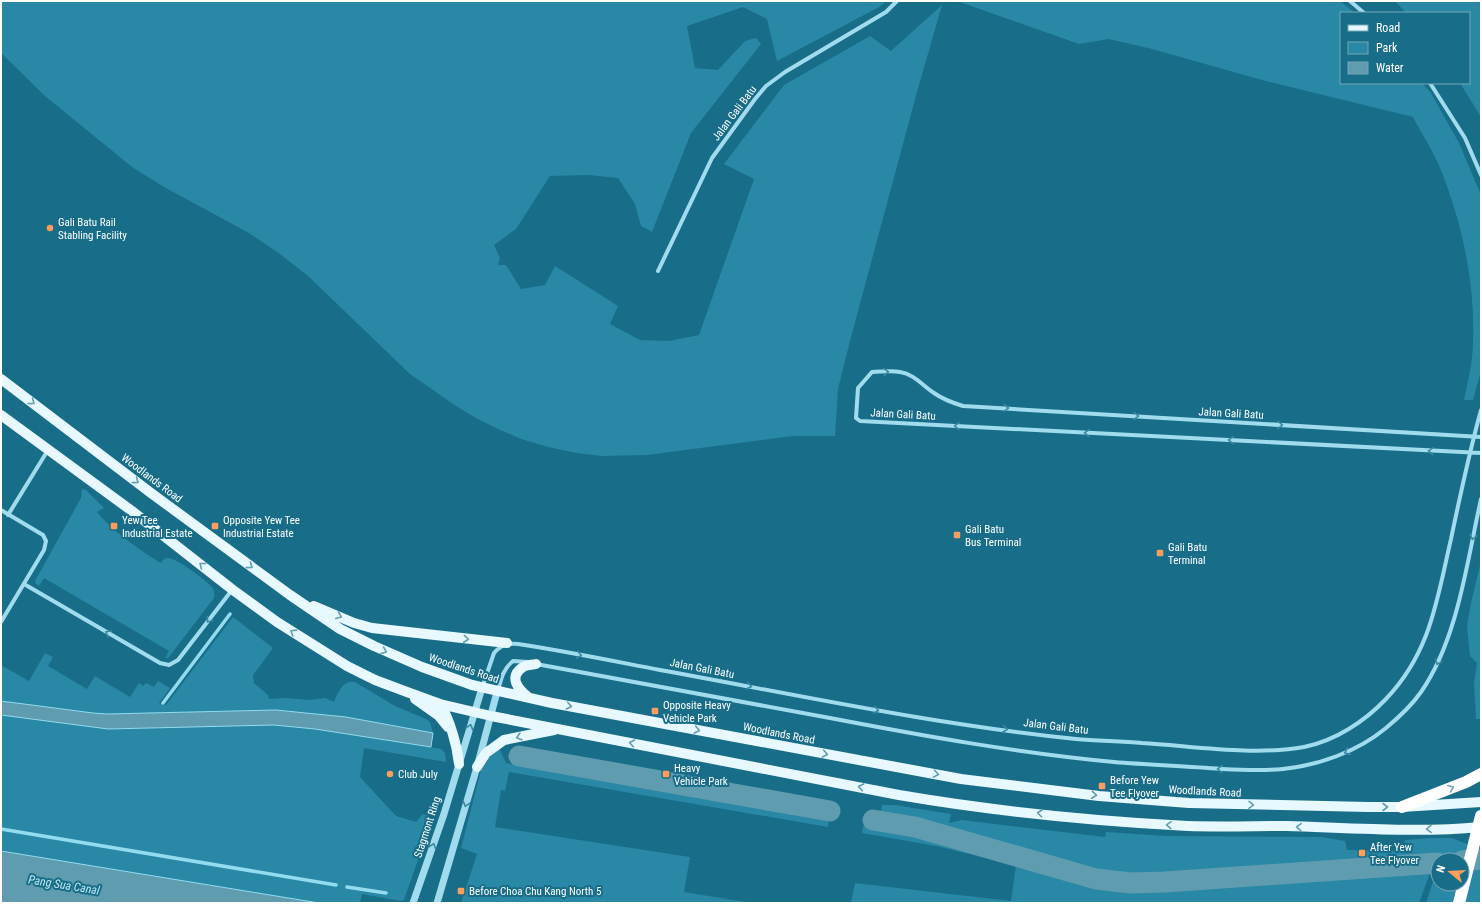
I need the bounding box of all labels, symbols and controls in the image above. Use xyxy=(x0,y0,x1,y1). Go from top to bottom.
legend xyxy=(1340,12,1470,84)
text: Road xyxy=(1376,21,1400,35)
text: Park xyxy=(1376,41,1398,55)
text: Water xyxy=(1376,61,1404,75)
street label: Jalan Gali Batu xyxy=(710,83,759,143)
place label: Gali Batu Rail Stabling Facility xyxy=(58,216,127,242)
marker: Gali Batu Rail Stabling Facility xyxy=(45,223,55,233)
one-way arrow xyxy=(883,368,889,376)
one-way arrow xyxy=(28,397,35,405)
one-way arrow xyxy=(1003,404,1009,413)
street label: Jalan Gali Batu xyxy=(1198,405,1264,422)
street label: Jalan Gali Batu xyxy=(870,406,936,423)
one-way arrow xyxy=(1133,412,1139,421)
one-way arrow xyxy=(1277,420,1283,429)
one-way arrow xyxy=(954,422,960,430)
one-way arrow xyxy=(1084,428,1090,437)
one-way arrow xyxy=(1228,435,1234,444)
one-way arrow xyxy=(1428,446,1434,455)
street label: Woodlands Road xyxy=(119,451,185,506)
one-way arrow xyxy=(131,476,138,483)
place label: Yew Tee Industrial Estate xyxy=(122,514,193,540)
place label: Opposite Yew Tee Industrial Estate xyxy=(223,514,300,540)
marker: Yew Tee Industrial Estate xyxy=(109,521,119,531)
marker: Opposite Yew Tee Industrial Estate xyxy=(210,521,220,531)
place label: Gali Batu Bus Terminal xyxy=(965,523,1021,549)
marker: Gali Batu Bus Terminal xyxy=(952,530,962,540)
one-way arrow xyxy=(1469,534,1477,541)
place label: Gali Batu Terminal xyxy=(1168,541,1207,567)
marker: Gali Batu Terminal xyxy=(1155,548,1165,558)
one-way arrow xyxy=(246,561,253,568)
one-way arrow xyxy=(199,563,206,570)
one-way arrow xyxy=(335,612,342,620)
one-way arrow xyxy=(206,616,213,623)
one-way arrow xyxy=(105,630,112,637)
one-way arrow xyxy=(290,630,297,637)
one-way arrow xyxy=(463,634,469,643)
one-way arrow xyxy=(380,646,387,654)
one-way arrow xyxy=(576,650,583,658)
street label: Woodlands Road xyxy=(427,651,501,686)
street label: Jalan Gali Batu xyxy=(669,656,735,681)
one-way arrow xyxy=(1434,659,1442,666)
one-way arrow xyxy=(745,681,752,690)
place label: Opposite Heavy Vehicle Park xyxy=(663,699,731,725)
one-way arrow xyxy=(566,702,572,710)
one-way arrow xyxy=(873,705,879,714)
marker: Opposite Heavy Vehicle Park xyxy=(650,706,660,716)
street label: Jalan Gali Batu xyxy=(1023,716,1089,737)
street label: Woodlands Road xyxy=(742,720,816,747)
one-way arrow xyxy=(465,724,474,731)
one-way arrow xyxy=(1002,724,1008,733)
one-way arrow xyxy=(694,725,700,734)
one-way arrow xyxy=(516,732,523,741)
one-way arrow xyxy=(629,739,635,748)
one-way arrow xyxy=(1344,747,1351,755)
one-way arrow xyxy=(822,749,828,758)
place label: Heavy Vehicle Park xyxy=(674,762,728,788)
one-way arrow xyxy=(1217,764,1223,773)
place label: Club July xyxy=(398,768,438,781)
marker: Club July xyxy=(385,769,395,779)
marker: Heavy Vehicle Park xyxy=(661,769,671,779)
one-way arrow xyxy=(933,770,939,778)
place label: Before Yew Tee Flyover xyxy=(1110,774,1160,800)
marker: Before Yew Tee Flyover xyxy=(1097,781,1107,791)
street label: Woodlands Road xyxy=(1168,783,1242,800)
one-way arrow xyxy=(857,784,864,792)
one-way arrow xyxy=(1447,785,1455,793)
one-way arrow xyxy=(1090,791,1097,800)
street label: Stagmont Ring xyxy=(411,795,443,859)
one-way arrow xyxy=(462,801,471,808)
one-way arrow xyxy=(1248,801,1254,809)
one-way arrow xyxy=(1382,803,1388,811)
one-way arrow xyxy=(1037,809,1043,818)
one-way arrow xyxy=(1166,820,1172,829)
one-way arrow xyxy=(1296,822,1302,831)
one-way arrow xyxy=(1426,825,1432,833)
place label: After Yew Tee Flyover xyxy=(1370,841,1420,867)
one-way arrow xyxy=(428,843,436,850)
marker: After Yew Tee Flyover xyxy=(1357,848,1367,858)
north arrow xyxy=(1430,852,1470,892)
text: N xyxy=(1434,864,1448,874)
water label: Pang Sua Canal xyxy=(27,872,101,898)
place label: Before Choa Chu Kang North 5 xyxy=(469,885,601,898)
marker: Before Choa Chu Kang North 5 xyxy=(456,886,466,896)

